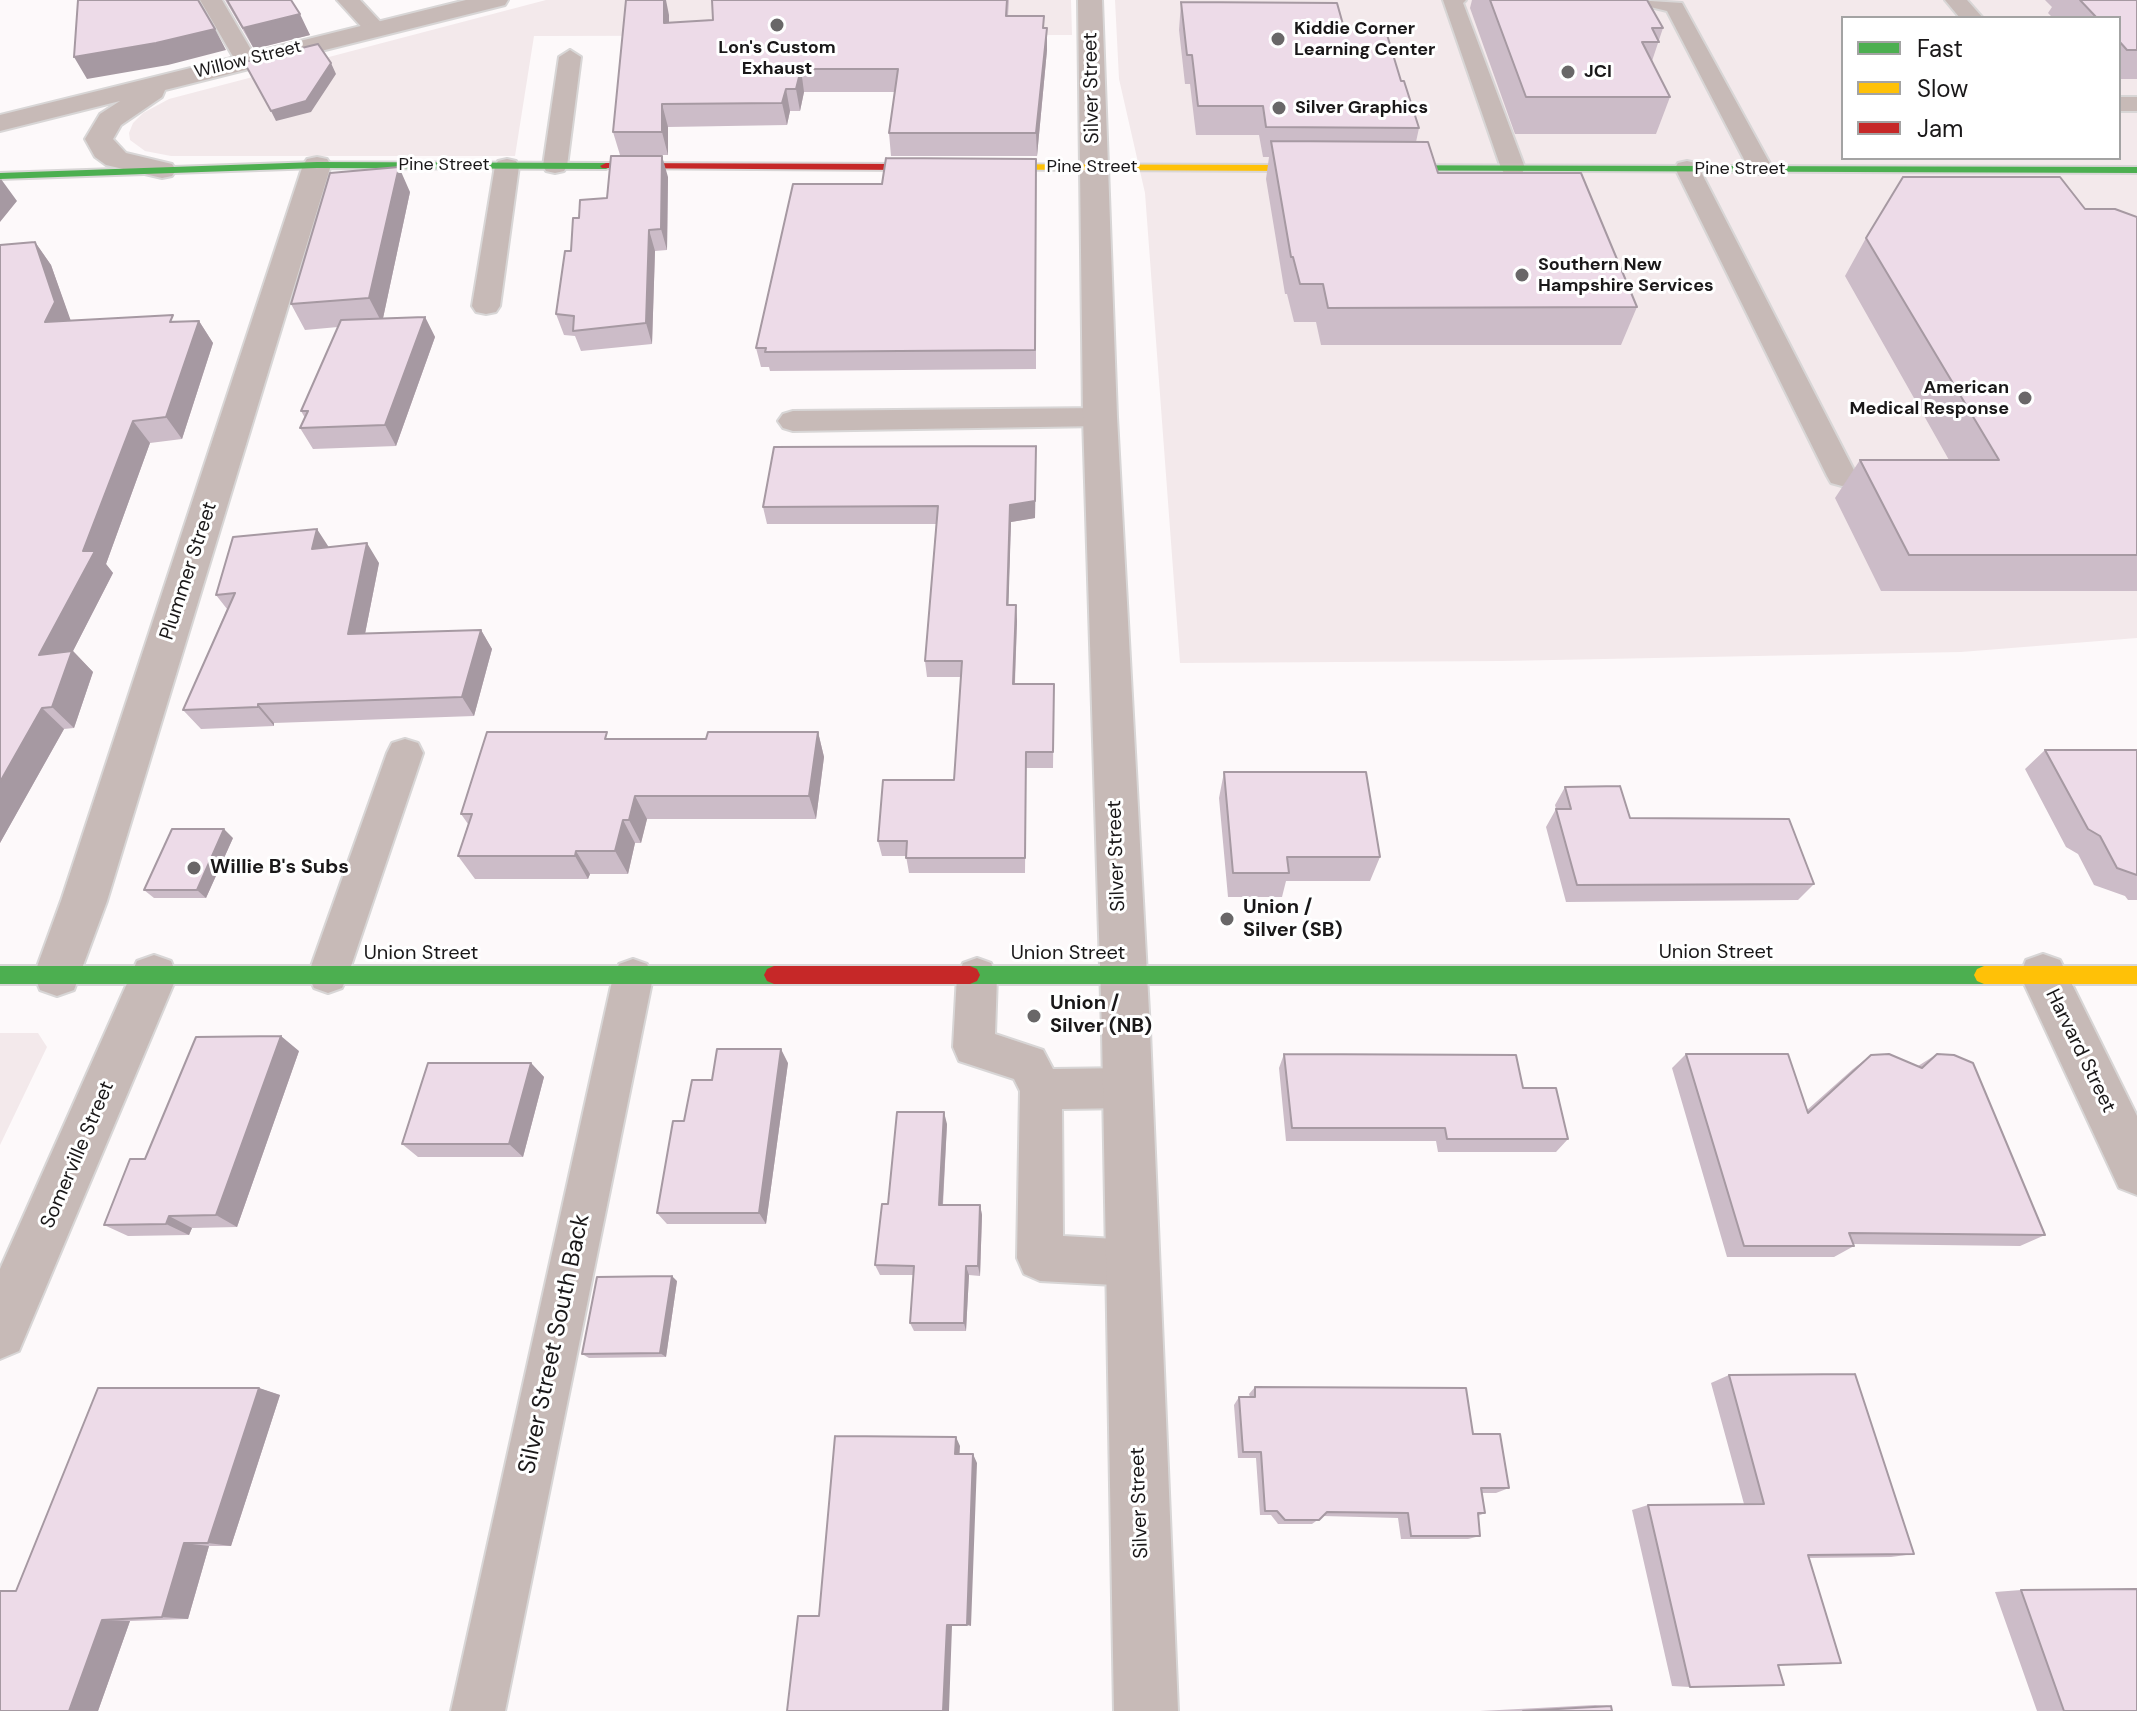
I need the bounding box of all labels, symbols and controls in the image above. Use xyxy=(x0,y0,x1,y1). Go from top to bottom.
marker: Lon's Custom Exhaust xyxy=(768,16,786,34)
legend xyxy=(1841,16,2121,160)
place label: Kiddie Corner Learning Center xyxy=(1294,18,1435,60)
marker: Kiddie Corner Learning Center xyxy=(1269,30,1287,48)
street label: Silver Street xyxy=(1079,32,1105,144)
text: Fast xyxy=(1917,33,1963,64)
street label: Willow Street xyxy=(192,36,304,84)
place label: Lon's Custom Exhaust xyxy=(718,37,836,80)
place label: JCI xyxy=(1584,61,1612,83)
marker: JCI xyxy=(1559,63,1577,81)
text: Slow xyxy=(1917,73,1968,104)
place label: Silver Graphics xyxy=(1295,97,1428,119)
marker: Silver Graphics xyxy=(1270,99,1288,117)
text: Jam xyxy=(1917,113,1963,144)
street label: Pine Street xyxy=(398,154,490,176)
street label: Pine Street xyxy=(1046,156,1138,178)
street label: Pine Street xyxy=(1694,158,1786,180)
place label: Southern New Hampshire Services xyxy=(1538,254,1714,296)
marker: Southern New Hampshire Services xyxy=(1513,266,1531,284)
place label: American Medical Response xyxy=(1849,377,2009,420)
marker: American Medical Response xyxy=(2016,389,2034,407)
street label: Plummer Street xyxy=(155,499,223,643)
street label: Silver Street xyxy=(1103,800,1131,912)
place label: Willie B's Subs xyxy=(210,856,349,880)
marker: Willie B's Subs xyxy=(185,859,203,877)
place label: Union / Silver (SB) xyxy=(1243,896,1343,943)
marker: Union / Silver (SB) xyxy=(1218,910,1236,928)
street label: Union Street xyxy=(1659,941,1773,965)
street label: Union Street xyxy=(364,942,478,966)
street label: Union Street xyxy=(1011,942,1125,966)
street label: Harvard Street xyxy=(2040,985,2120,1117)
place label: Union / Silver (NB) xyxy=(1050,992,1152,1039)
marker: Union / Silver (NB) xyxy=(1025,1007,1043,1025)
street label: Somerville Street xyxy=(36,1078,120,1232)
street label: Silver Street South Back xyxy=(513,1211,597,1477)
street label: Silver Street xyxy=(1126,1447,1154,1559)

